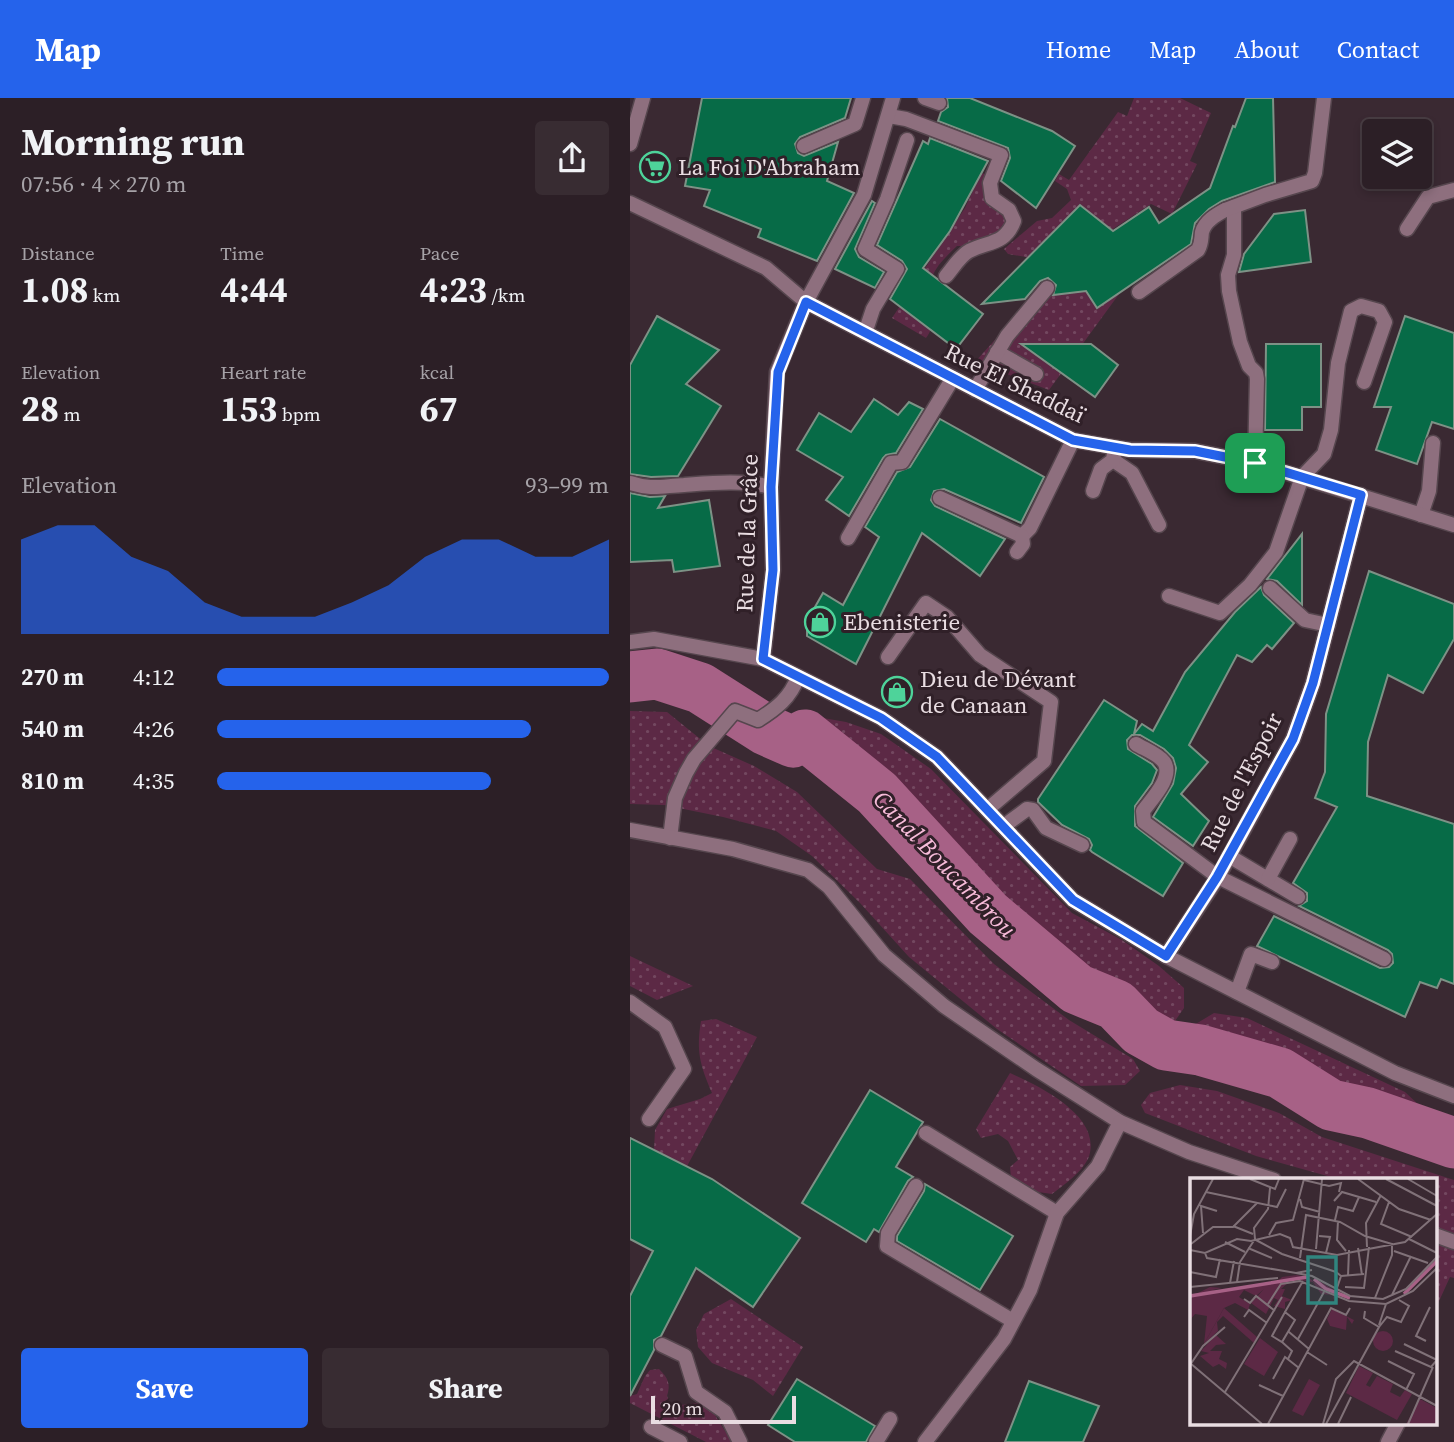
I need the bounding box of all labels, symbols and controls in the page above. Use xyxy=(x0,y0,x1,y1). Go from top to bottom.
text: Map xyxy=(35,27,101,72)
text: Home xyxy=(1046,33,1111,66)
text: Map xyxy=(1149,33,1196,66)
text: About xyxy=(1234,33,1299,66)
text: Contact xyxy=(1337,33,1419,66)
text: Morning run xyxy=(21,116,245,168)
map controls xyxy=(1362,119,1432,189)
button: layers xyxy=(1362,119,1432,189)
button: share xyxy=(535,121,609,195)
supermarket icon: La Foi D'Abraham xyxy=(638,150,672,184)
place label: La Foi D'Abraham xyxy=(678,151,861,183)
text: 07:56 · 4 × 270 m xyxy=(21,168,187,200)
text: Distance xyxy=(21,240,95,266)
text: Time xyxy=(220,240,264,266)
text: Pace xyxy=(420,240,459,266)
text: 1.08 xyxy=(21,266,88,314)
text: 4:44 xyxy=(220,266,288,314)
text: 4:23 xyxy=(420,266,487,314)
text: km xyxy=(88,282,120,308)
text: /km xyxy=(487,282,525,308)
street label: Rue El Shaddaï xyxy=(939,335,1092,431)
text: Elevation xyxy=(21,359,100,385)
text: Heart rate xyxy=(220,359,306,385)
text: kcal xyxy=(420,359,454,385)
text: 28 xyxy=(21,385,59,433)
text: 153 xyxy=(220,385,277,433)
text: 67 xyxy=(420,385,458,433)
text: m xyxy=(59,401,81,427)
text: bpm xyxy=(277,401,321,427)
pin xyxy=(1225,433,1285,493)
icon: arrive xyxy=(1236,444,1274,482)
street label: Rue de la Grâce xyxy=(728,453,766,613)
text: Elevation xyxy=(21,469,117,501)
text: 93–99 m xyxy=(525,469,609,501)
shop icon: Ebenisterie xyxy=(803,605,837,639)
place label: Ebenisterie xyxy=(843,606,960,638)
text: 270 m xyxy=(21,661,84,693)
text: 4:12 xyxy=(133,661,174,693)
place label: Dieu de Dévant de Canaan xyxy=(920,663,1076,721)
shop icon: Dieu de Dévant de Canaan xyxy=(880,675,914,709)
street label: Rue de l'Espoir xyxy=(1192,707,1290,857)
text: 540 m xyxy=(21,713,84,745)
text: 4:26 xyxy=(133,713,174,745)
text: 810 m xyxy=(21,765,84,797)
text: 4:35 xyxy=(133,765,174,797)
water label: Canal Boucambrou xyxy=(866,783,1024,945)
inset map xyxy=(1190,1178,1436,1424)
button: Save xyxy=(21,1348,308,1428)
button: Share xyxy=(322,1348,609,1428)
scale bar xyxy=(651,1393,796,1425)
text: 20 m xyxy=(662,1395,703,1421)

